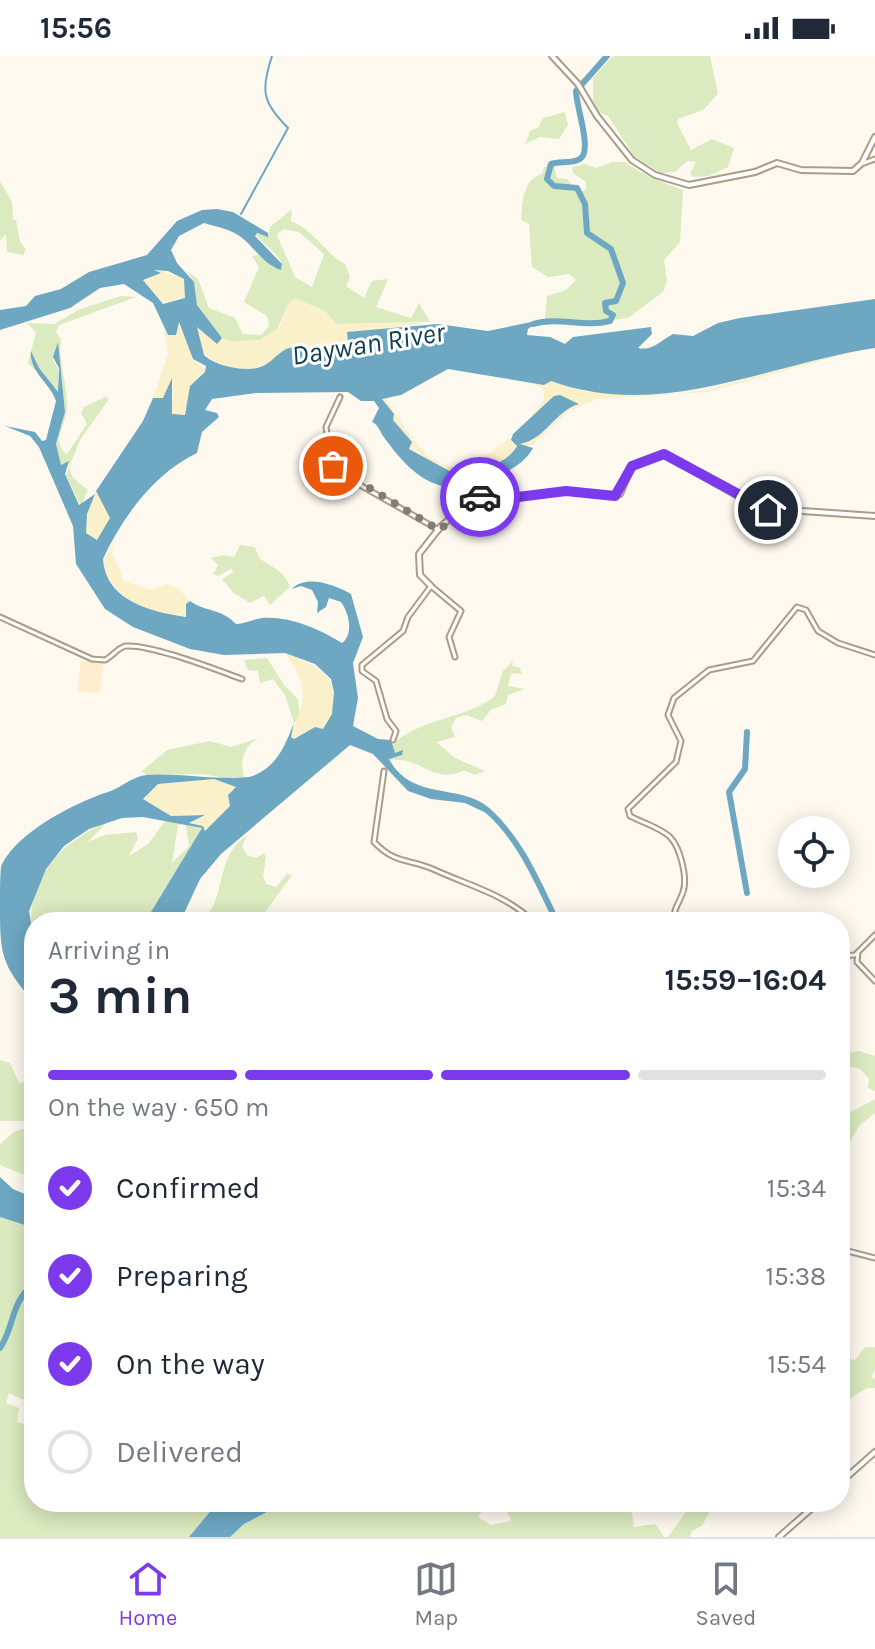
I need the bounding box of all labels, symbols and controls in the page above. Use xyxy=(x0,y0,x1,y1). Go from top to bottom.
text: 15:56 xyxy=(40,10,112,46)
water label: Daywan River xyxy=(289,315,448,372)
pin xyxy=(299,432,367,500)
icon: bag xyxy=(311,444,355,488)
courier xyxy=(440,457,520,537)
icon: car xyxy=(458,475,502,519)
pin xyxy=(734,476,802,544)
icon: home xyxy=(746,488,790,532)
map controls xyxy=(778,816,850,888)
button: locate xyxy=(778,816,850,888)
text: Arriving in xyxy=(48,935,170,966)
text: 15:59–16:04 xyxy=(664,962,826,998)
text: 3 min xyxy=(48,965,192,1026)
text: On the way · 650 m xyxy=(48,1092,269,1123)
icon: check xyxy=(48,1166,92,1210)
text: Confirmed xyxy=(116,1170,260,1206)
text: 15:34 xyxy=(767,1173,826,1204)
icon: check xyxy=(48,1254,92,1298)
text: Preparing xyxy=(116,1258,248,1294)
text: 15:38 xyxy=(765,1261,826,1292)
icon: check xyxy=(48,1342,92,1386)
text: On the way xyxy=(116,1346,265,1382)
text: 15:54 xyxy=(768,1349,826,1380)
text: Delivered xyxy=(116,1434,243,1470)
tab: Home xyxy=(119,1557,177,1631)
tab: Map xyxy=(414,1557,458,1631)
tab: Saved xyxy=(696,1557,756,1631)

